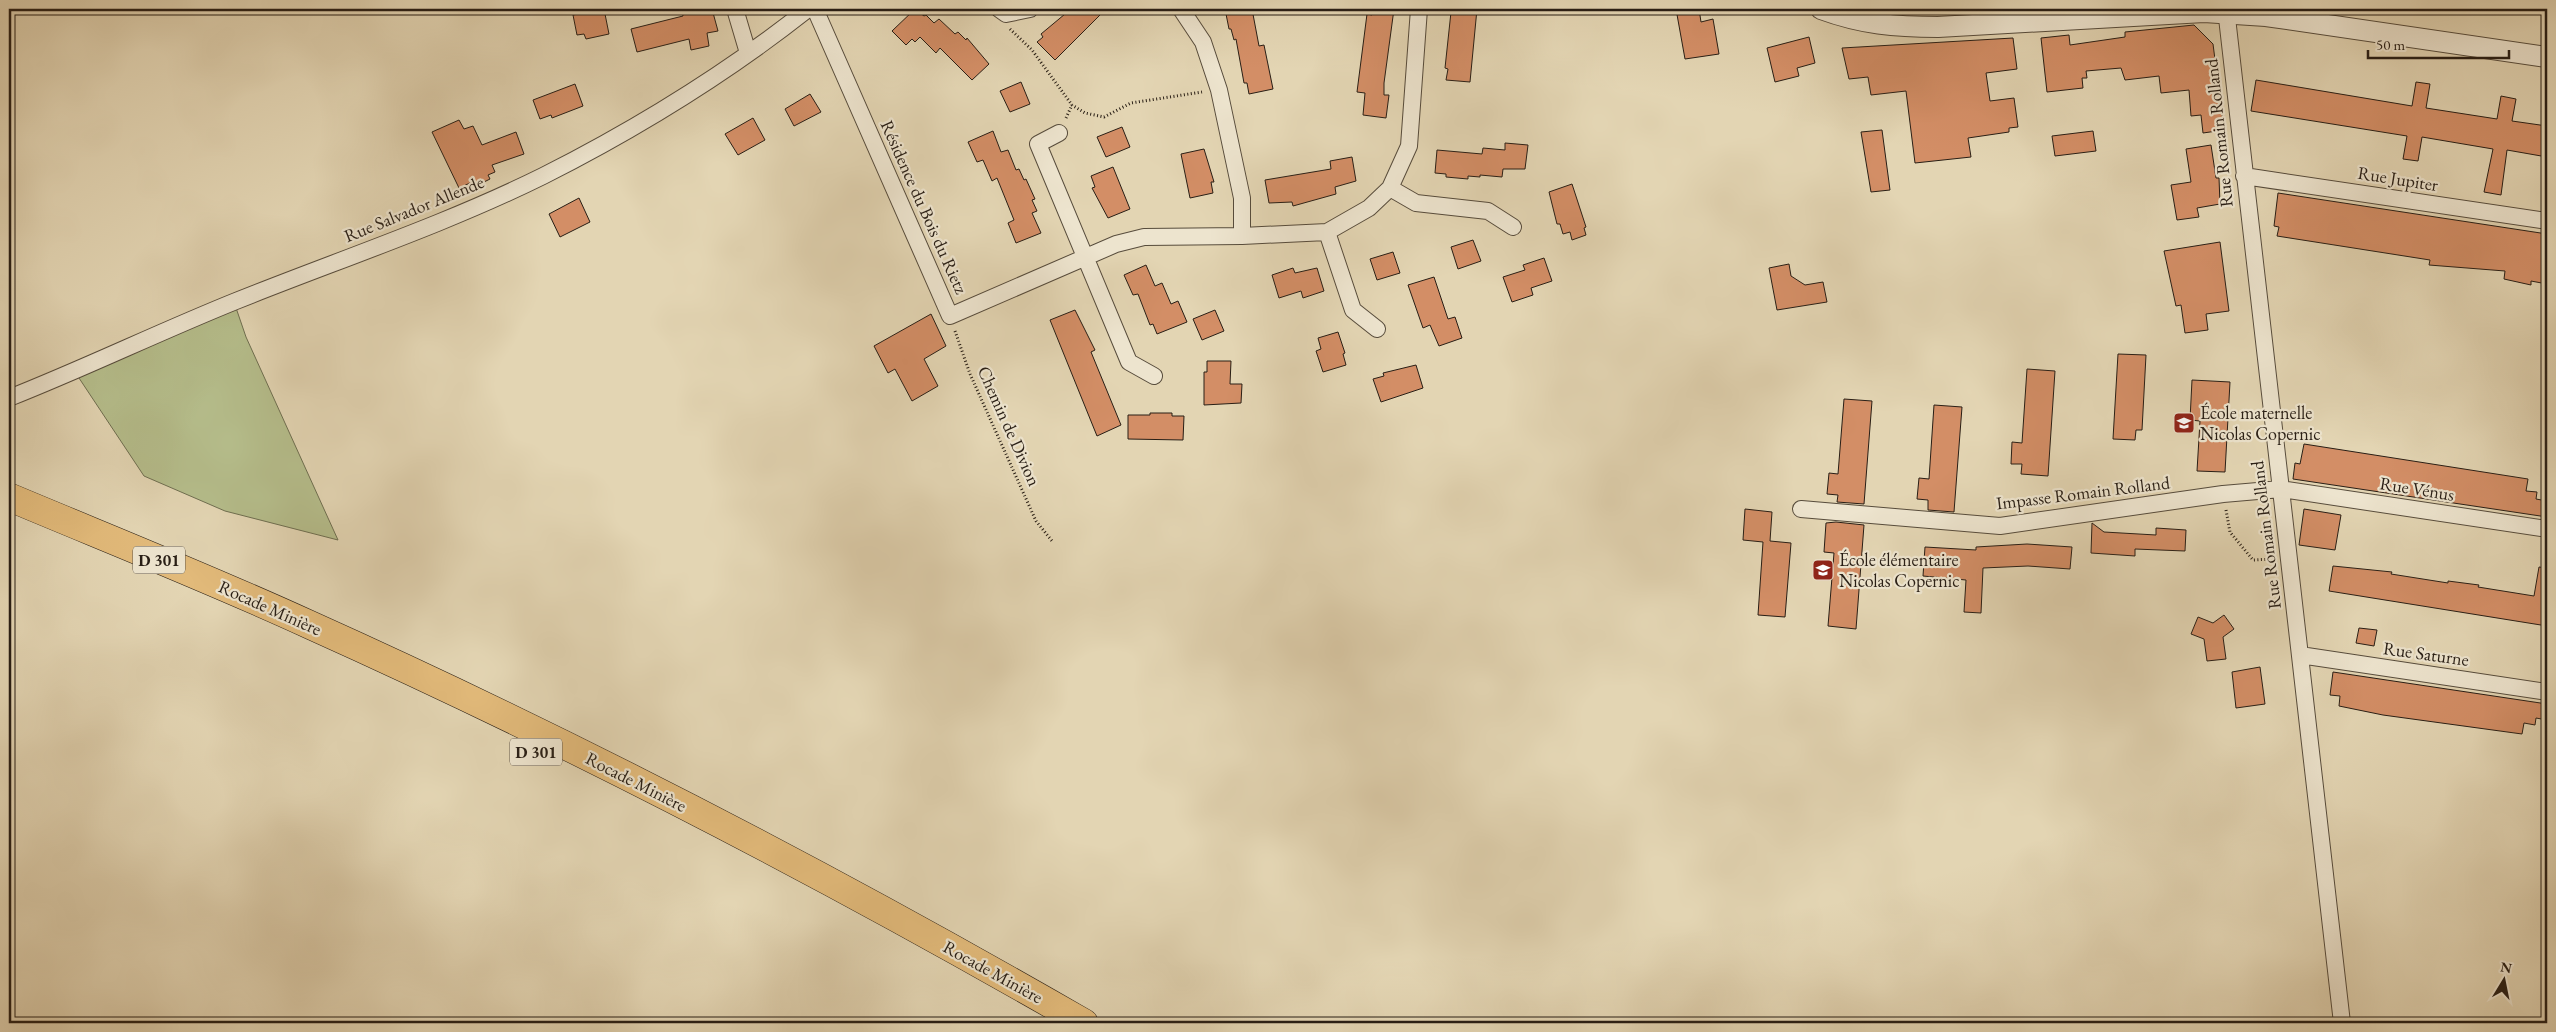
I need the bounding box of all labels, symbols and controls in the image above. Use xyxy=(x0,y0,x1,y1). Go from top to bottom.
scale bar xyxy=(2368,28,2510,60)
text: 50 m xyxy=(2376,35,2405,54)
street label: Rue Romain Rolland xyxy=(2199,57,2238,208)
street label: Résidence du Bois du Rietz xyxy=(876,116,973,297)
street label: Rue Jupiter xyxy=(2356,161,2440,196)
street label: Rue Salvador Allende xyxy=(340,170,487,247)
street label: Chemin de Divion xyxy=(973,362,1046,490)
place label: École maternelle Nicolas Copernic xyxy=(2200,401,2321,445)
school or university icon: École maternelle Nicolas Copernic xyxy=(2172,411,2196,435)
street label: Rue Romain Rolland xyxy=(2245,459,2286,611)
street label: Impasse Romain Rolland xyxy=(1995,470,2172,515)
street label: Rue Vénus xyxy=(2378,471,2456,506)
road number: D 301 xyxy=(133,546,185,574)
place label: École élémentaire Nicolas Copernic xyxy=(1839,548,1960,592)
school or university icon: École élémentaire Nicolas Copernic xyxy=(1811,558,1835,582)
street label: Rocade Minière xyxy=(215,575,325,640)
street label: Rue Saturne xyxy=(2382,636,2470,671)
road number: D 301 xyxy=(510,739,562,766)
street label: Rocade Minière xyxy=(582,746,691,817)
street label: Rocade Minière xyxy=(939,935,1047,1008)
north arrow xyxy=(2478,954,2528,1004)
text: N xyxy=(2499,957,2514,977)

